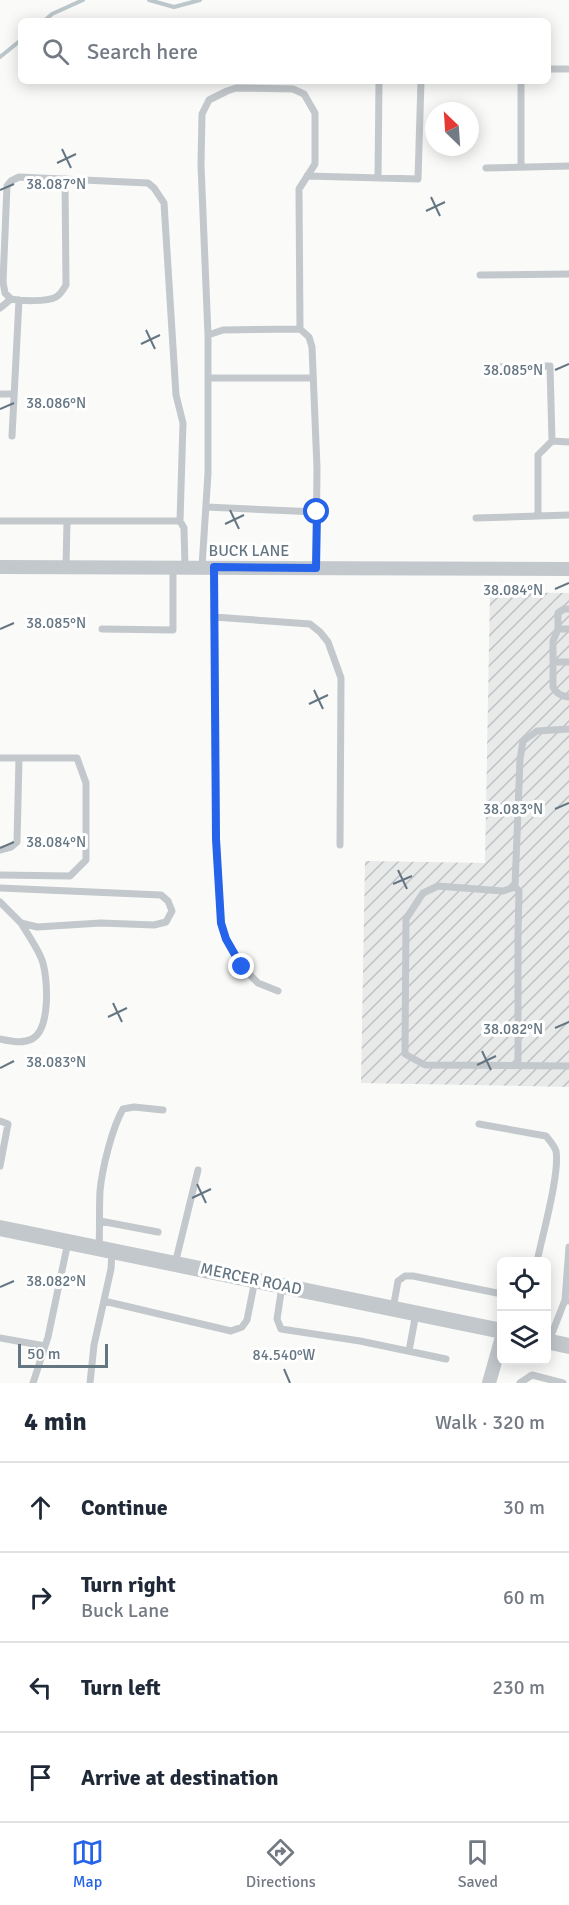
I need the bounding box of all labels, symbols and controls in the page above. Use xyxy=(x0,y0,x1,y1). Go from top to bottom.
search box xyxy=(18,18,551,84)
icon: search xyxy=(39,35,72,68)
text: Search here xyxy=(87,38,198,65)
north arrow xyxy=(425,102,479,156)
text: 38.087°N xyxy=(26,175,86,193)
text: 38.085°N xyxy=(483,361,543,379)
text: 38.086°N xyxy=(26,394,86,412)
route start xyxy=(303,498,329,524)
street label: BUCK LANE xyxy=(209,541,289,561)
text: 38.084°N xyxy=(483,581,543,599)
text: 38.085°N xyxy=(26,614,86,632)
text: 38.083°N xyxy=(483,800,543,818)
text: 38.084°N xyxy=(26,833,86,851)
route end xyxy=(228,953,254,979)
text: 38.082°N xyxy=(483,1020,543,1038)
text: 38.083°N xyxy=(26,1053,86,1071)
map controls xyxy=(497,1257,551,1365)
button: locate xyxy=(497,1257,551,1311)
street label: MERCER ROAD xyxy=(199,1259,303,1299)
text: 38.082°N xyxy=(26,1272,86,1290)
button: layers xyxy=(497,1311,551,1365)
scale bar xyxy=(18,1341,108,1368)
text: 50 m xyxy=(27,1344,61,1364)
text: 84.540°W xyxy=(253,1346,316,1364)
text: 4 min xyxy=(24,1406,87,1438)
text: Walk · 320 m xyxy=(435,1410,545,1435)
icon: ahead xyxy=(24,1491,57,1524)
text: Continue xyxy=(81,1494,168,1521)
text: 30 m xyxy=(503,1495,545,1520)
text: Turn right xyxy=(81,1571,176,1598)
icon: right xyxy=(24,1581,57,1614)
text: 60 m xyxy=(503,1585,545,1610)
text: Buck Lane xyxy=(81,1598,169,1623)
icon: left xyxy=(24,1671,57,1704)
text: Turn left xyxy=(81,1674,161,1701)
text: 230 m xyxy=(492,1675,545,1700)
icon: arrive xyxy=(24,1761,57,1794)
text: Arrive at destination xyxy=(81,1764,278,1791)
tab: Map xyxy=(71,1836,104,1892)
tab: Directions xyxy=(246,1836,316,1892)
tab: Saved xyxy=(458,1836,498,1892)

